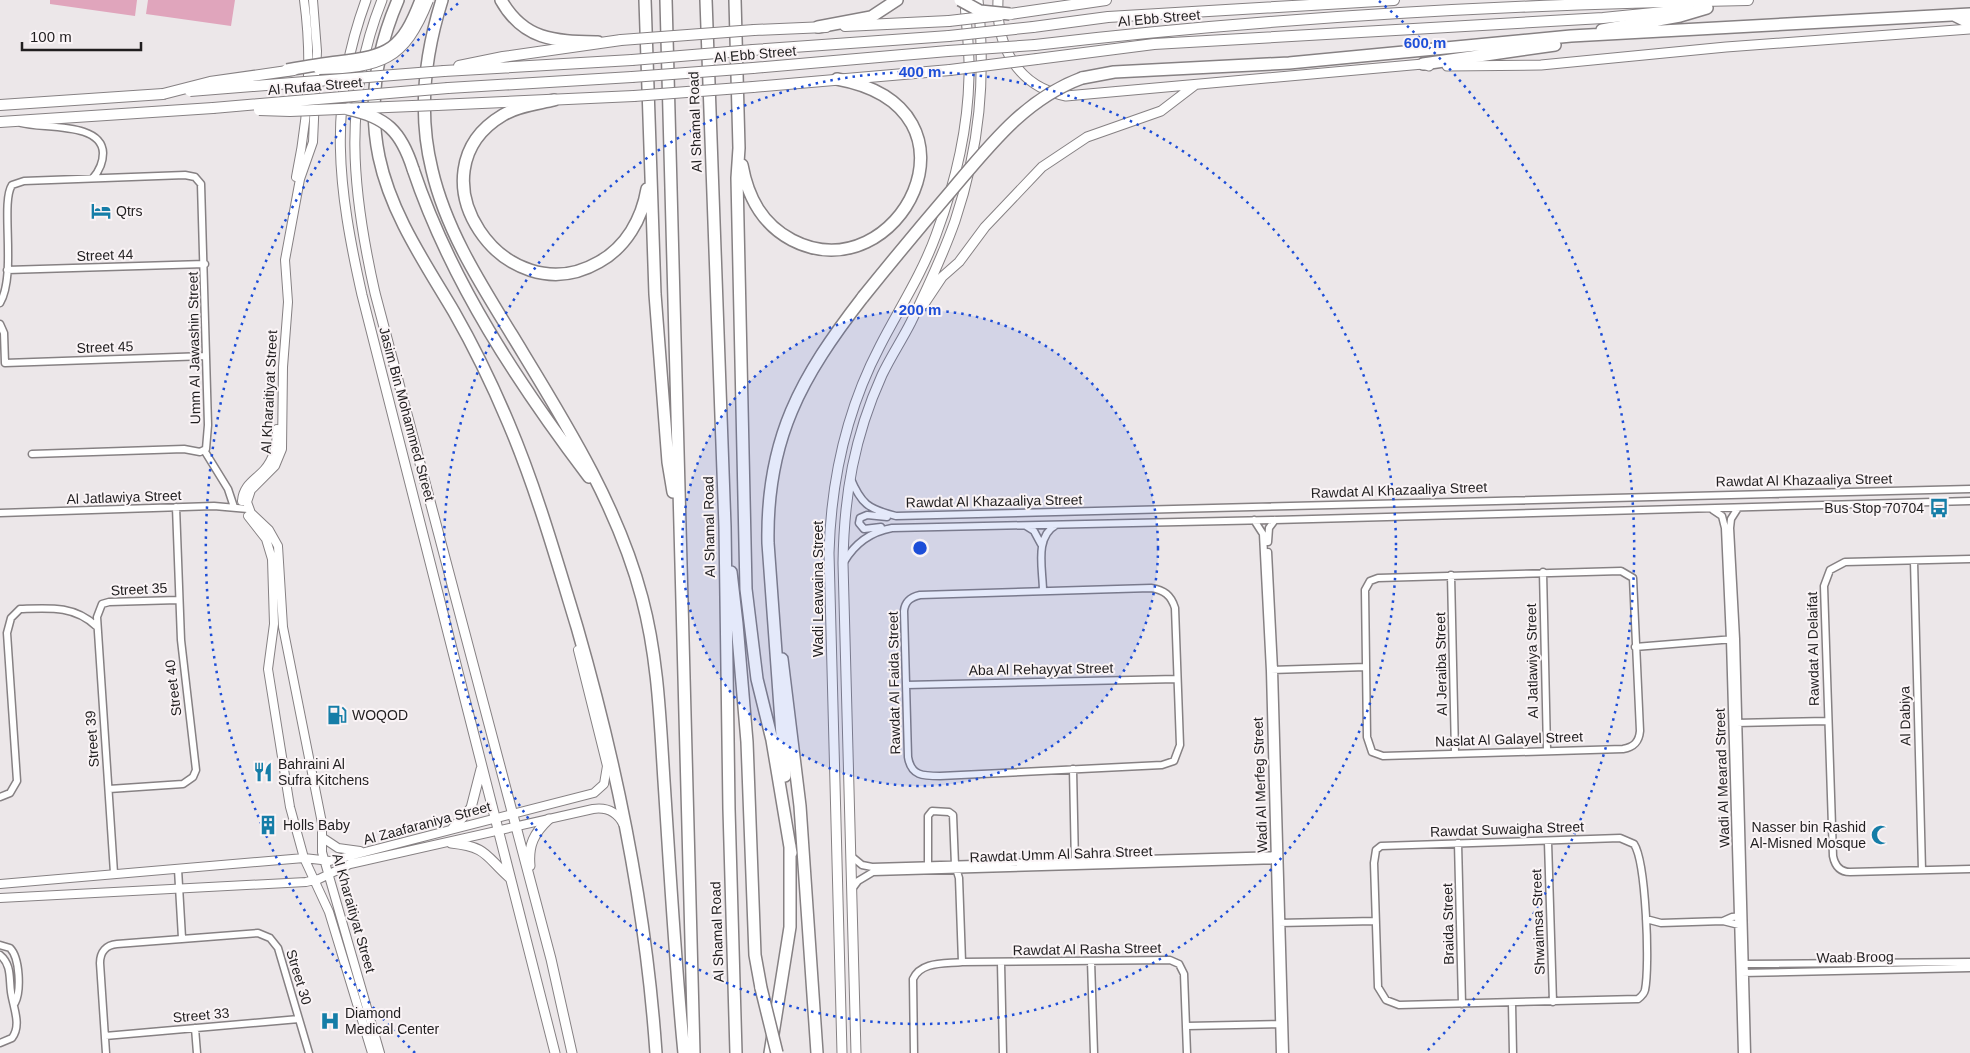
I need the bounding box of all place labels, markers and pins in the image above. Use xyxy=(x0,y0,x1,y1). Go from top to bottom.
hotel icon: Qtrs xyxy=(90,200,112,222)
place label: Qtrs xyxy=(116,203,142,219)
bus stop icon: Bus Stop 70704 xyxy=(1928,497,1950,519)
place label: Bus Stop 70704 xyxy=(1824,500,1924,516)
centre of rings xyxy=(911,539,929,557)
fuel station icon: WOQOD xyxy=(326,704,348,726)
place label: WOQOD xyxy=(352,707,408,723)
place label: Bahraini Al Sufra Kitchens xyxy=(278,756,369,788)
restaurant icon: Bahraini Al Sufra Kitchens xyxy=(252,761,274,783)
building icon: Holls Baby xyxy=(257,814,279,836)
place label: Holls Baby xyxy=(283,817,350,833)
place label: Nasser bin Rashid Al-Misned Mosque xyxy=(1750,819,1866,851)
mosque icon: Nasser bin Rashid Al-Misned Mosque xyxy=(1870,824,1892,846)
place label: Diamond Medical Center xyxy=(345,1005,439,1037)
hospital icon: Diamond Medical Center xyxy=(319,1010,341,1032)

